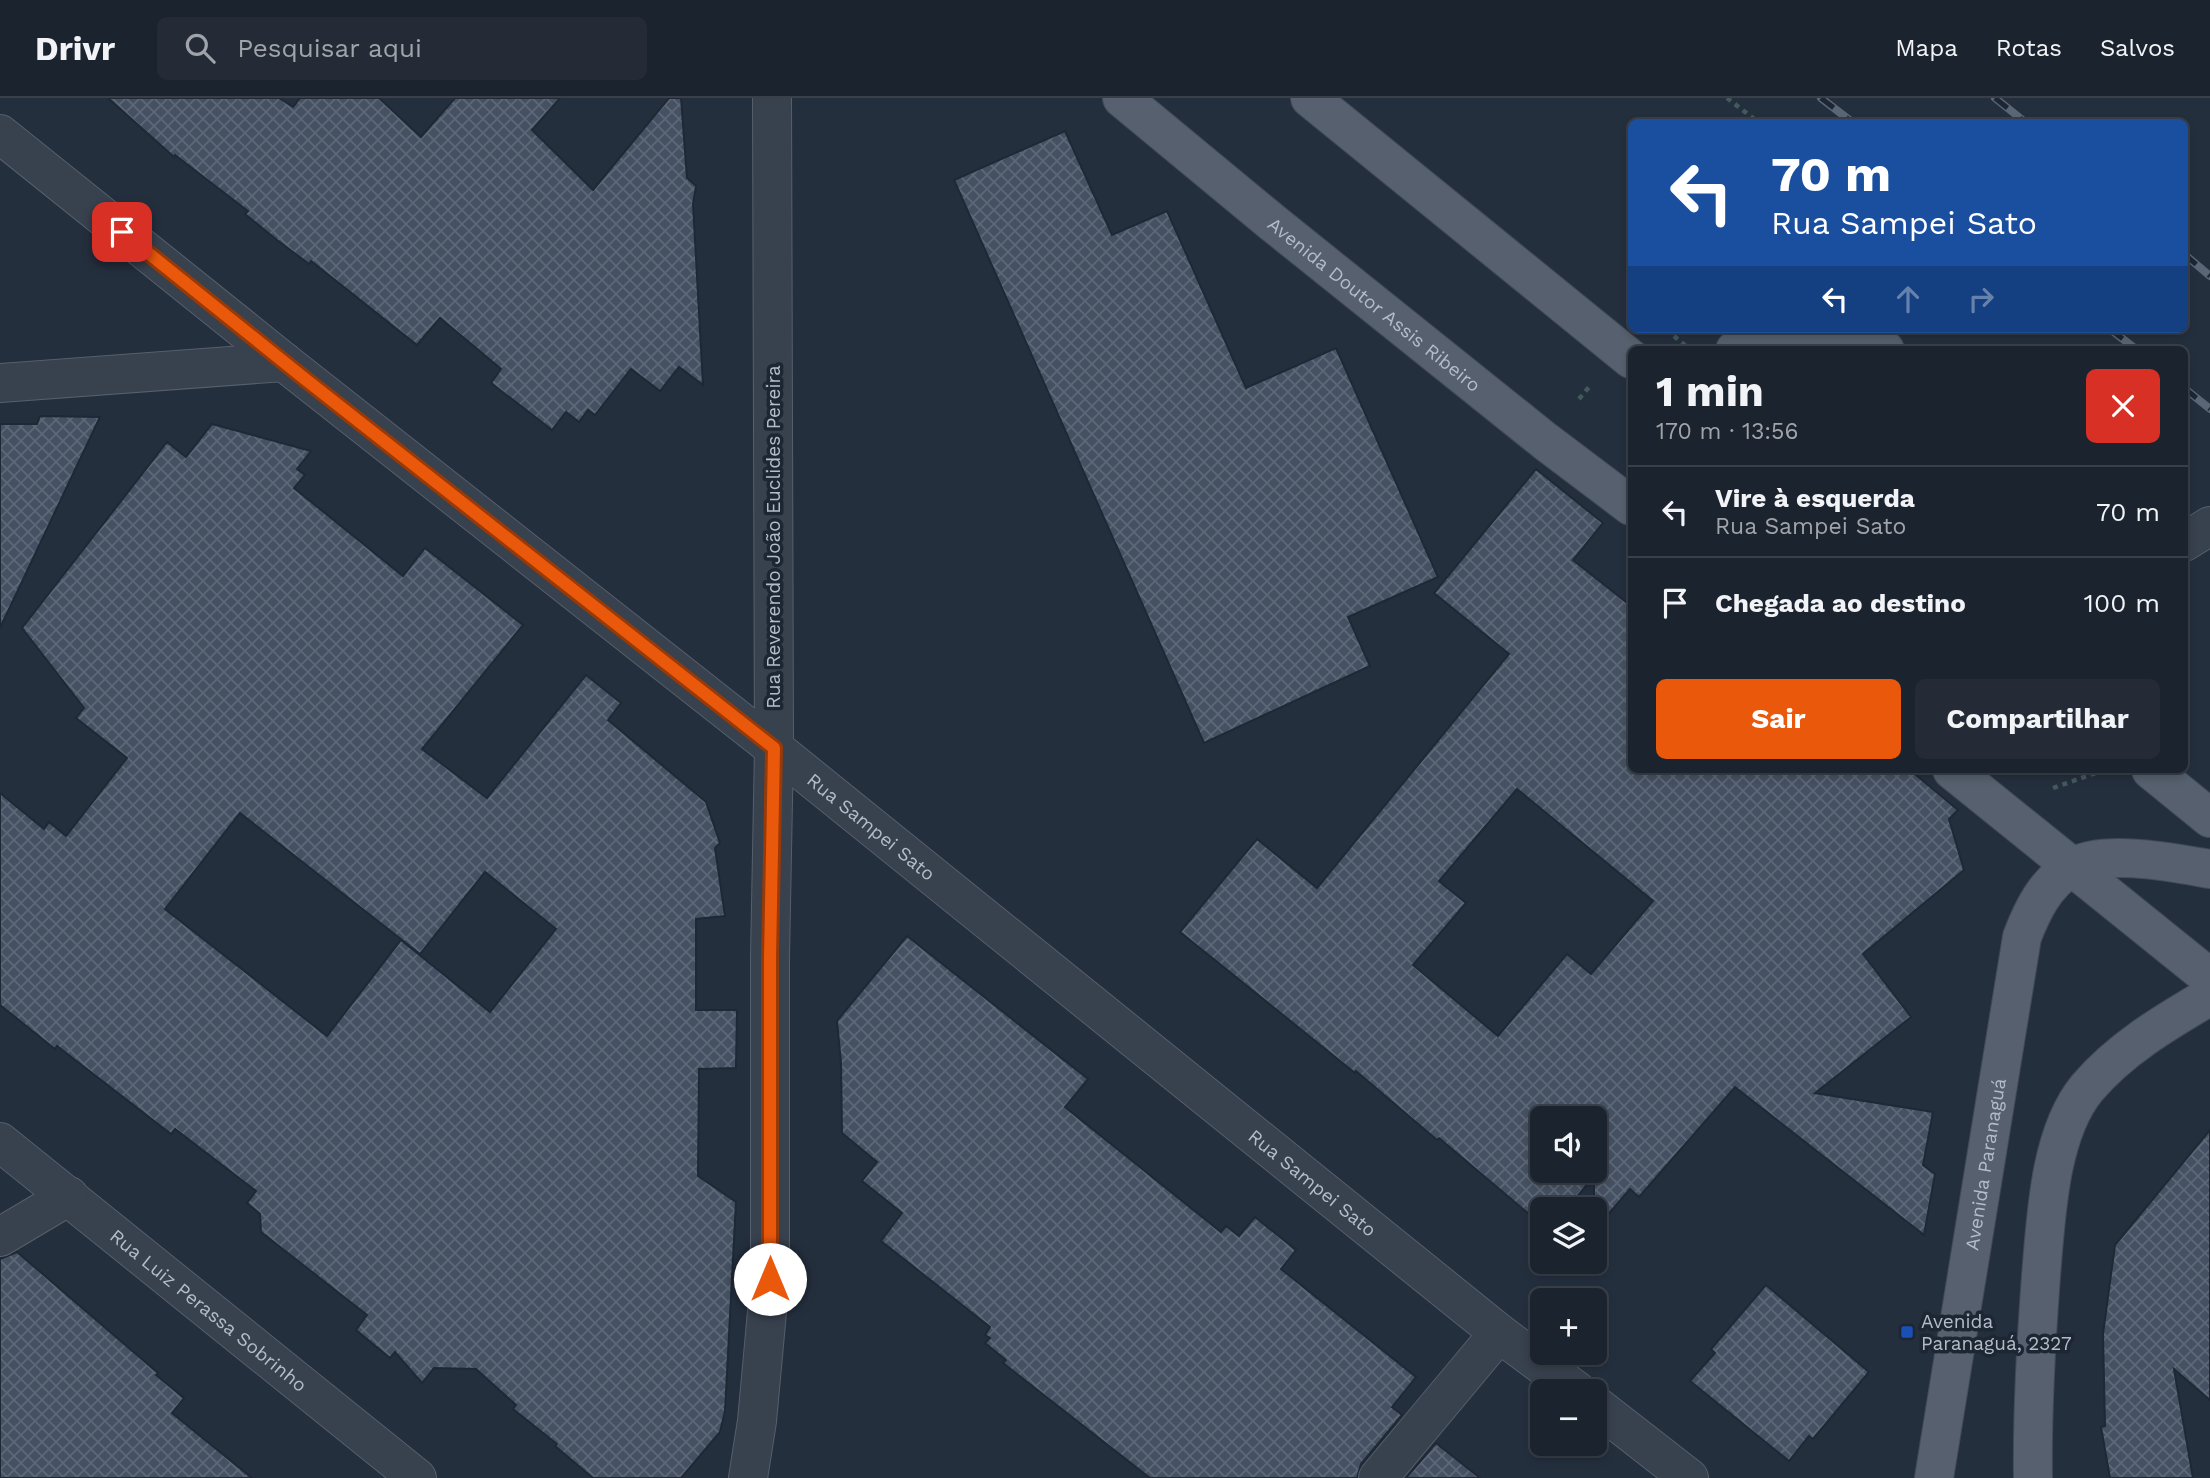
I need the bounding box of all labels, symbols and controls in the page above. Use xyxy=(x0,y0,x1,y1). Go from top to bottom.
search box xyxy=(157,17,647,80)
text: Drivr xyxy=(35,29,115,68)
icon: search xyxy=(181,29,219,67)
text: Pesquisar aqui xyxy=(237,33,422,63)
text: Mapa xyxy=(1895,34,1958,62)
text: Rotas xyxy=(1996,34,2062,62)
text: Salvos xyxy=(2100,34,2175,62)
text: 70 m xyxy=(1771,145,1891,203)
icon: left xyxy=(1656,147,1747,238)
pin xyxy=(92,202,152,262)
text: Rua Sampei Sato xyxy=(1771,204,2037,242)
street label: Avenida Doutor Assis Ribeiro xyxy=(1263,212,1485,397)
icon: arrive xyxy=(103,213,141,251)
icon: left xyxy=(1816,280,1854,318)
icon: ahead xyxy=(1889,280,1927,318)
icon: right xyxy=(1962,280,2000,318)
street label: Rua Reverendo João Euclides Pereira xyxy=(762,365,785,709)
text: 1 min xyxy=(1656,367,1764,416)
button: close xyxy=(2086,369,2160,443)
text: 170 m · 13:56 xyxy=(1656,418,1798,445)
text: Vire à esquerda xyxy=(1715,483,1915,513)
icon: left xyxy=(1656,493,1694,531)
text: 70 m xyxy=(2096,497,2160,527)
text: Rua Sampei Sato xyxy=(1715,513,1906,540)
icon: arrive xyxy=(1656,584,1694,622)
text: Chegada ao destino xyxy=(1715,588,1966,618)
text: 100 m xyxy=(2084,588,2160,618)
button: Sair xyxy=(1656,679,1901,759)
button: Compartilhar xyxy=(1915,679,2160,759)
street label: Rua Sampei Sato xyxy=(802,768,940,885)
street label: Avenida Paranaguá xyxy=(1960,1076,2011,1252)
map controls xyxy=(1530,1106,1607,1456)
button: sound xyxy=(1530,1106,1607,1183)
street label: Rua Sampei Sato xyxy=(1244,1124,1381,1242)
button: layers xyxy=(1530,1197,1607,1274)
street label: Rua Luiz Perassa Sobrinho xyxy=(105,1224,312,1397)
position arrow xyxy=(733,1242,807,1316)
button: + xyxy=(1530,1288,1607,1365)
place label: Avenida Paranaguá, 2327 xyxy=(1921,1310,2072,1355)
marker: Avenida Paranaguá, 2327 xyxy=(1899,1324,1915,1340)
button: − xyxy=(1530,1379,1607,1456)

